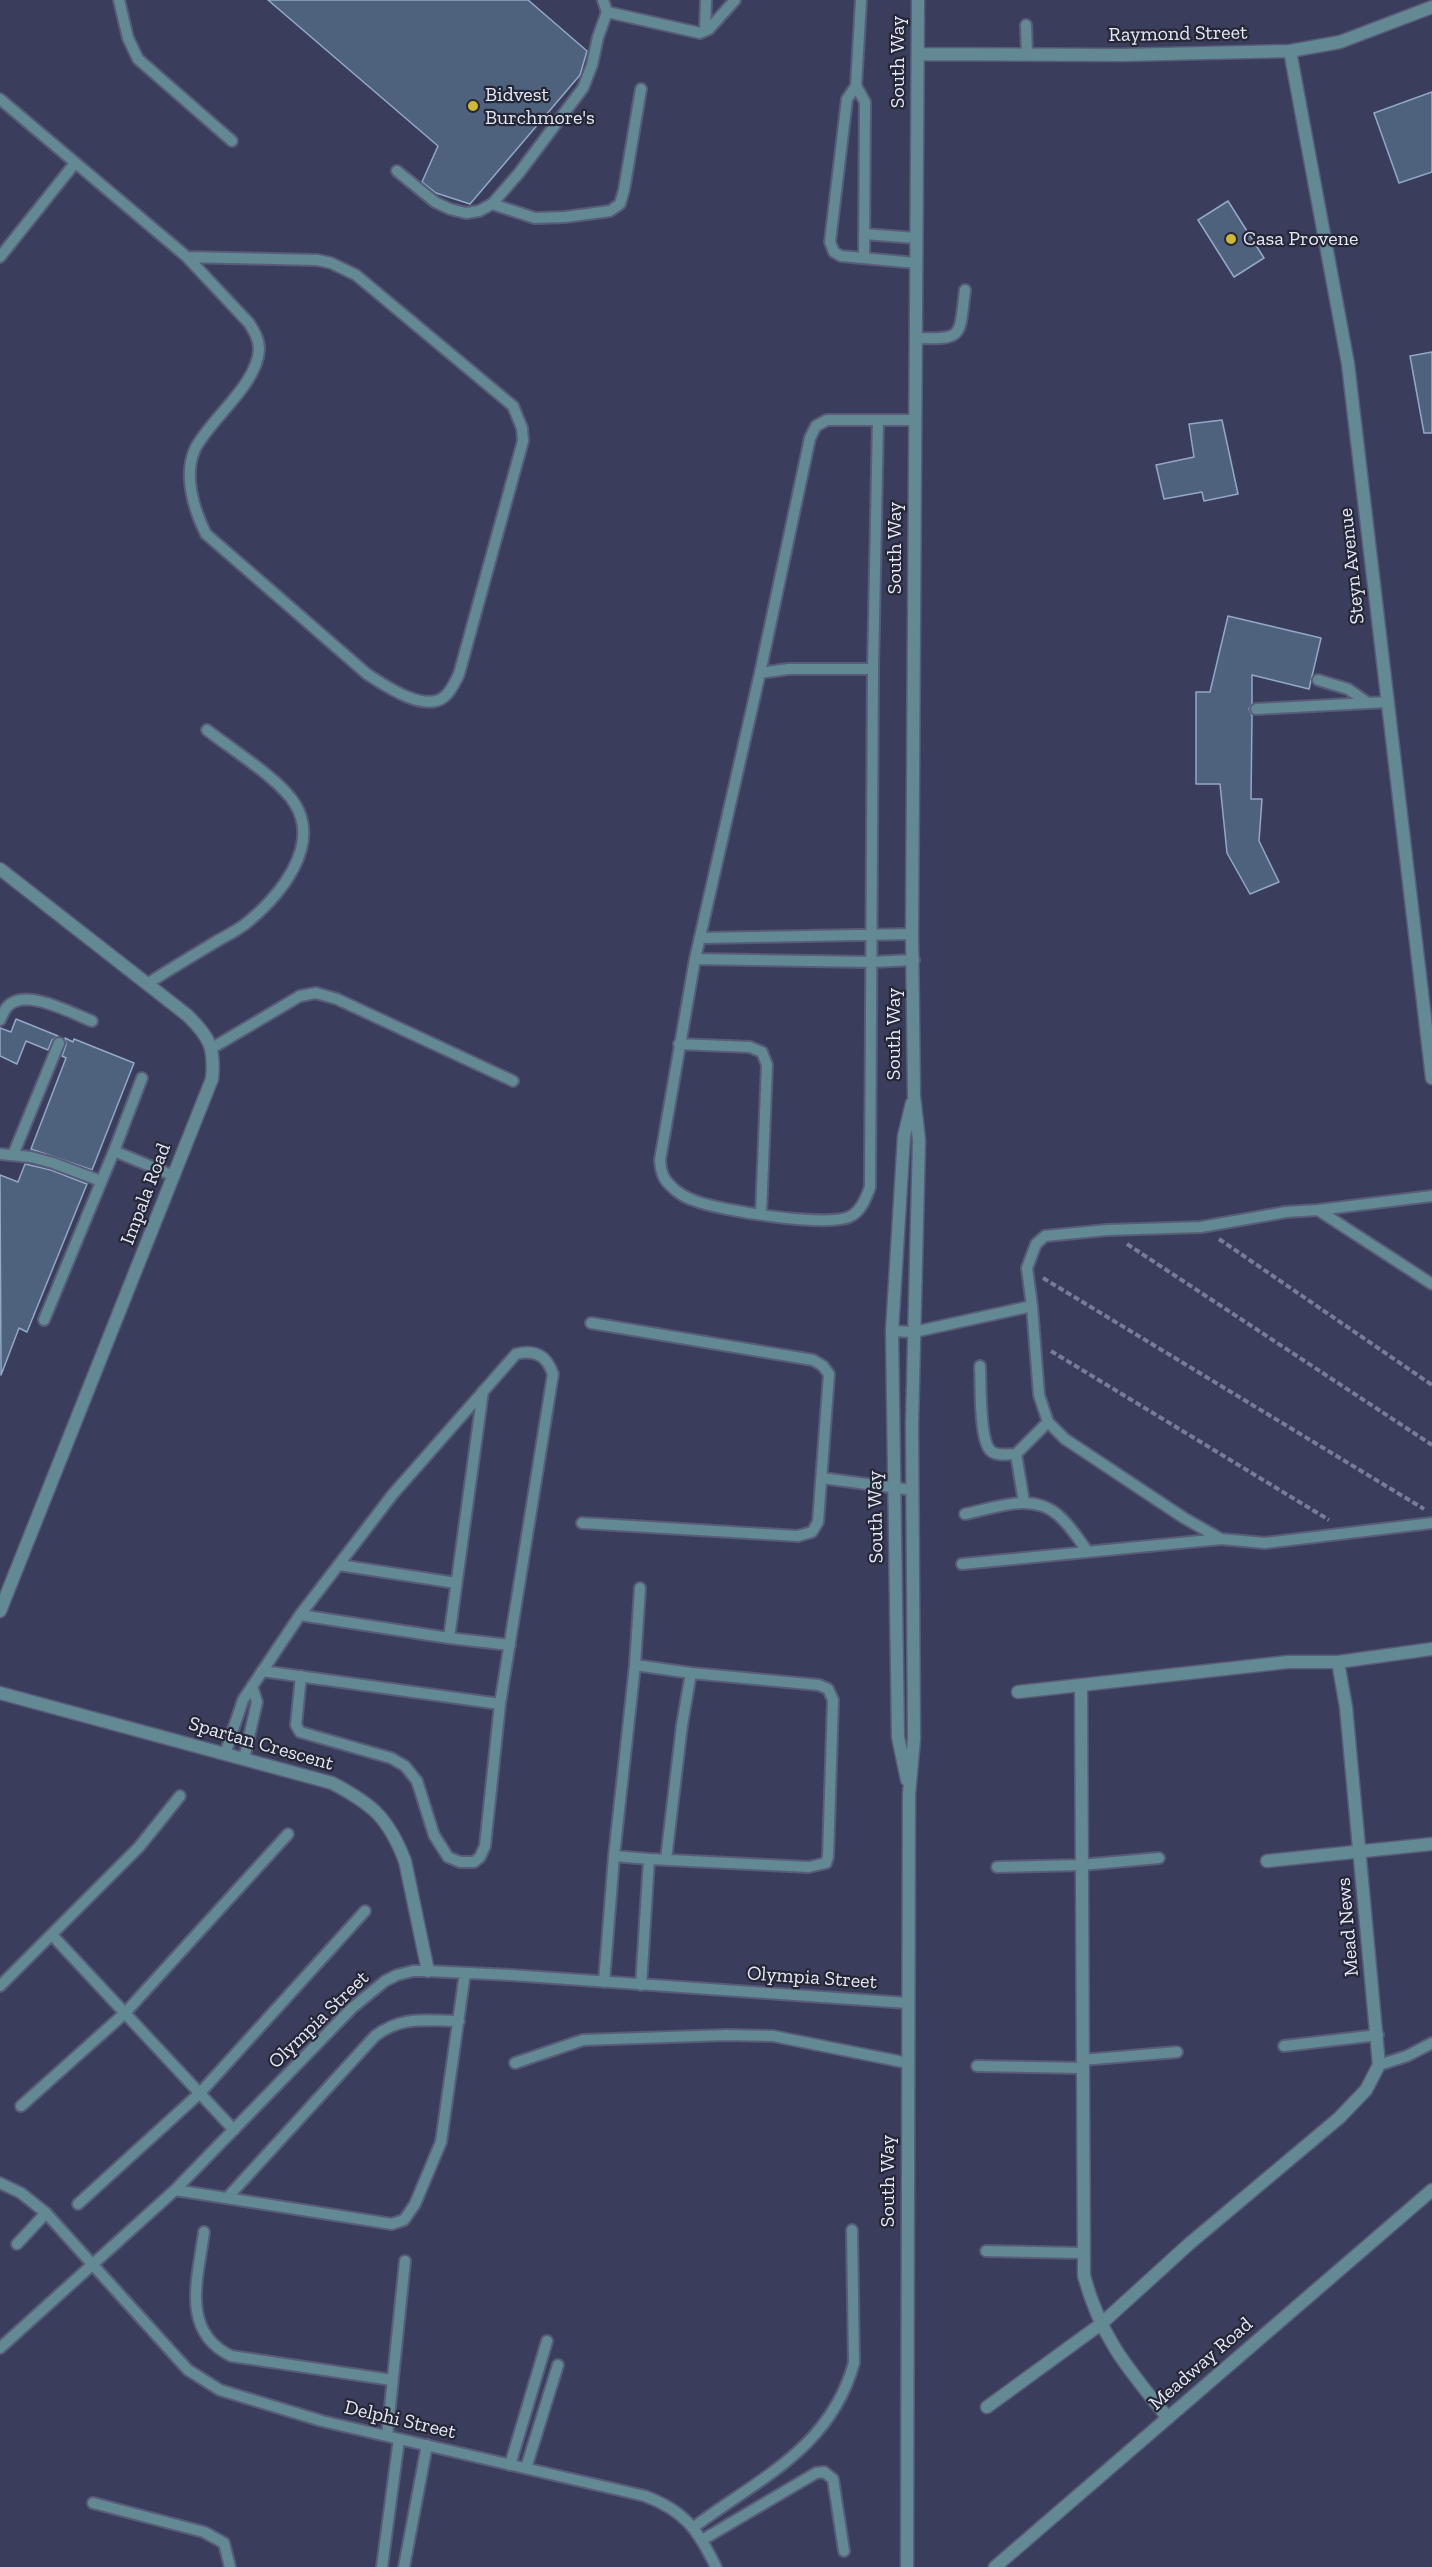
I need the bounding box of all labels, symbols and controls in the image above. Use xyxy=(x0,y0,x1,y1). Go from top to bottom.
street label: South Way xyxy=(886,16,910,108)
street label: Raymond Street xyxy=(1108,21,1248,47)
place label: Bidvest Burchmore's xyxy=(485,83,595,130)
marker: Bidvest Burchmore's xyxy=(466,99,480,113)
place label: Casa Provene xyxy=(1243,227,1358,251)
marker: Casa Provene xyxy=(1224,232,1238,246)
street label: South Way xyxy=(883,502,907,594)
street label: Steyn Avenue xyxy=(1334,507,1370,625)
street label: South Way xyxy=(882,988,906,1080)
street label: Impala Road xyxy=(116,1140,176,1248)
street label: South Way xyxy=(863,1471,889,1563)
street label: Spartan Crescent xyxy=(186,1712,336,1776)
street label: Mead News xyxy=(1332,1877,1364,1977)
street label: Olympia Street xyxy=(746,1961,878,1995)
street label: Olympia Street xyxy=(264,1966,374,2074)
street label: South Way xyxy=(876,2135,900,2227)
street label: Meadway Road xyxy=(1144,2313,1258,2415)
street label: Delphi Street xyxy=(342,2396,458,2444)

